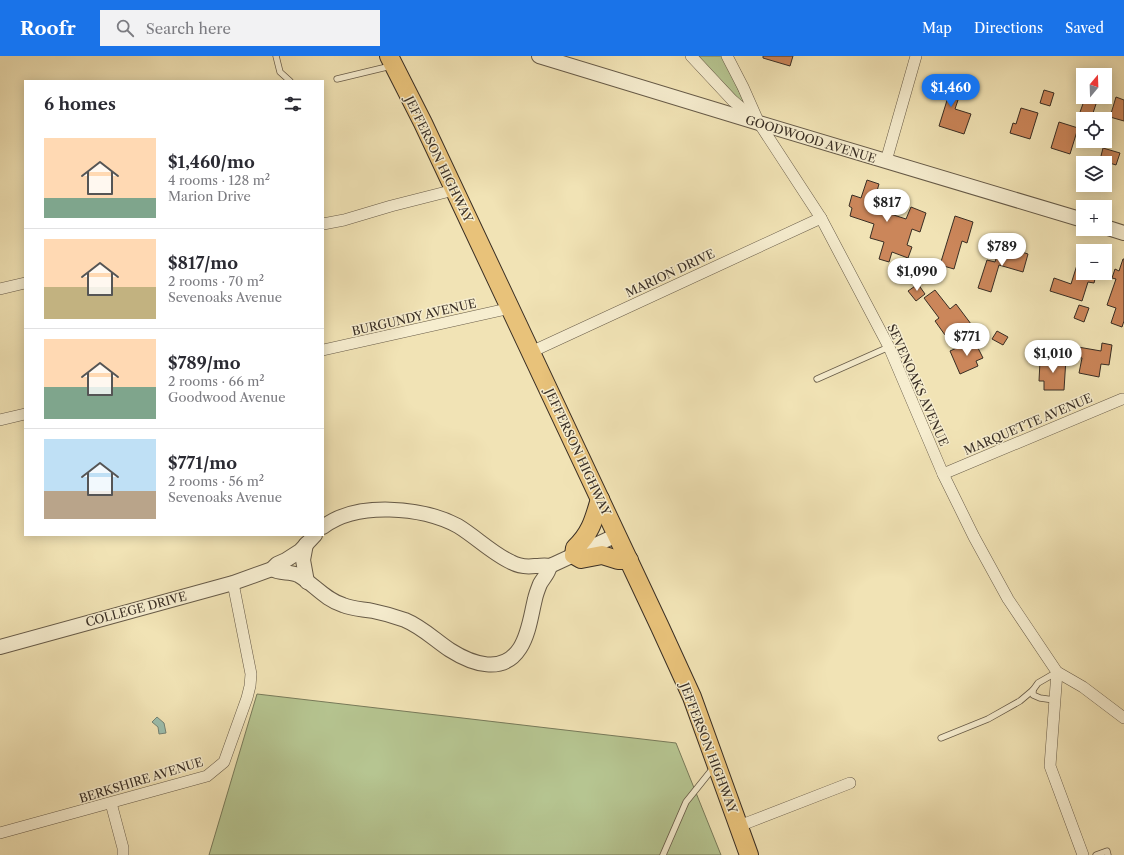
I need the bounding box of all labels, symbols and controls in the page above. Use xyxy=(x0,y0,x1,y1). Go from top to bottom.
search box xyxy=(100,10,380,46)
text: Roofr xyxy=(20,17,76,40)
icon: search xyxy=(114,17,136,39)
text: Search here xyxy=(146,19,231,38)
text: Map xyxy=(922,19,952,37)
text: Directions xyxy=(974,19,1043,37)
text: Saved xyxy=(1065,19,1104,37)
north arrow xyxy=(1076,68,1112,104)
map controls xyxy=(1076,68,1112,280)
pin: $1,460 xyxy=(918,74,984,108)
text: $1,460 xyxy=(931,79,971,95)
street label: JEFFERSON HIGHWAY xyxy=(401,92,476,225)
icon: filters xyxy=(282,93,304,115)
text: 6 homes xyxy=(44,94,116,114)
street label: GOODWOOD AVENUE xyxy=(744,112,878,166)
button: locate xyxy=(1076,112,1112,148)
text: $1,460/mo xyxy=(168,152,255,172)
icon: home xyxy=(76,154,124,202)
button: layers xyxy=(1076,156,1112,192)
text: 4 rooms · 128 m² xyxy=(168,172,270,188)
text: Marion Drive xyxy=(168,188,251,204)
pin: $817 xyxy=(863,189,911,223)
text: $817 xyxy=(873,194,901,210)
button: + xyxy=(1076,200,1112,236)
pin: $789 xyxy=(978,233,1026,267)
text: $789 xyxy=(987,238,1017,254)
button: − xyxy=(1076,244,1112,280)
street label: MARION DRIVE xyxy=(623,246,717,300)
text: $817/mo xyxy=(168,253,238,273)
icon: home xyxy=(76,255,124,303)
pin: $1,090 xyxy=(884,258,950,292)
text: $1,090 xyxy=(897,263,937,279)
text: 2 rooms · 70 m² xyxy=(168,273,264,289)
text: Sevenoaks Avenue xyxy=(168,289,282,305)
street label: BURGUNDY AVENUE xyxy=(350,295,478,339)
street label: SEVENOAKS AVENUE xyxy=(884,322,952,448)
pin: $771 xyxy=(943,323,991,357)
text: $771 xyxy=(954,328,980,344)
pin: $1,010 xyxy=(1020,340,1086,374)
text: $1,010 xyxy=(1034,345,1072,361)
text: $789/mo xyxy=(168,353,241,373)
icon: home xyxy=(76,355,124,403)
text: 2 rooms · 66 m² xyxy=(168,373,265,389)
street label: JEFFERSON HIGHWAY xyxy=(541,384,614,518)
text: Goodwood Avenue xyxy=(168,389,286,405)
street label: MARQUETTE AVENUE xyxy=(961,390,1095,458)
text: $771/mo xyxy=(168,453,237,473)
icon: home xyxy=(76,455,124,503)
text: 2 rooms · 56 m² xyxy=(168,473,264,489)
text: Sevenoaks Avenue xyxy=(168,489,282,505)
street label: COLLEGE DRIVE xyxy=(84,588,188,630)
street label: JEFFERSON HIGHWAY xyxy=(676,679,741,816)
street label: BERKSHIRE AVENUE xyxy=(77,754,205,806)

